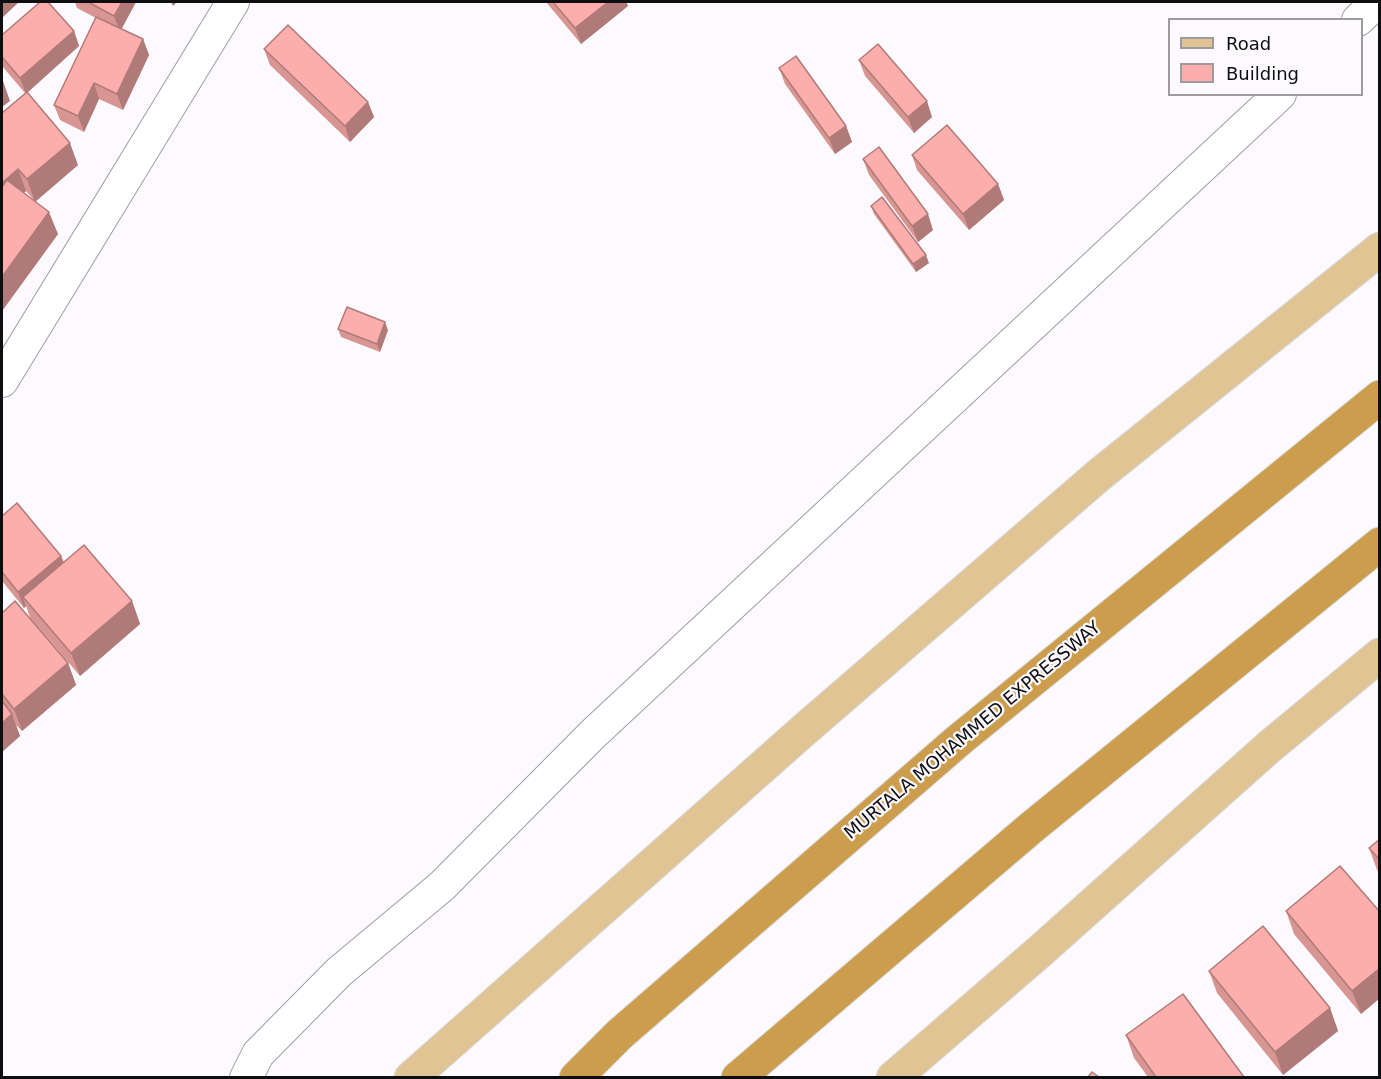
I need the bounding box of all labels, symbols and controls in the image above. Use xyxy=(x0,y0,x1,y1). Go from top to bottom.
legend xyxy=(1168,18,1363,96)
text: Road xyxy=(1226,33,1271,54)
text: Building xyxy=(1226,63,1299,84)
street label: MURTALA MOHAMMED EXPRESSWAY xyxy=(840,617,1106,845)

